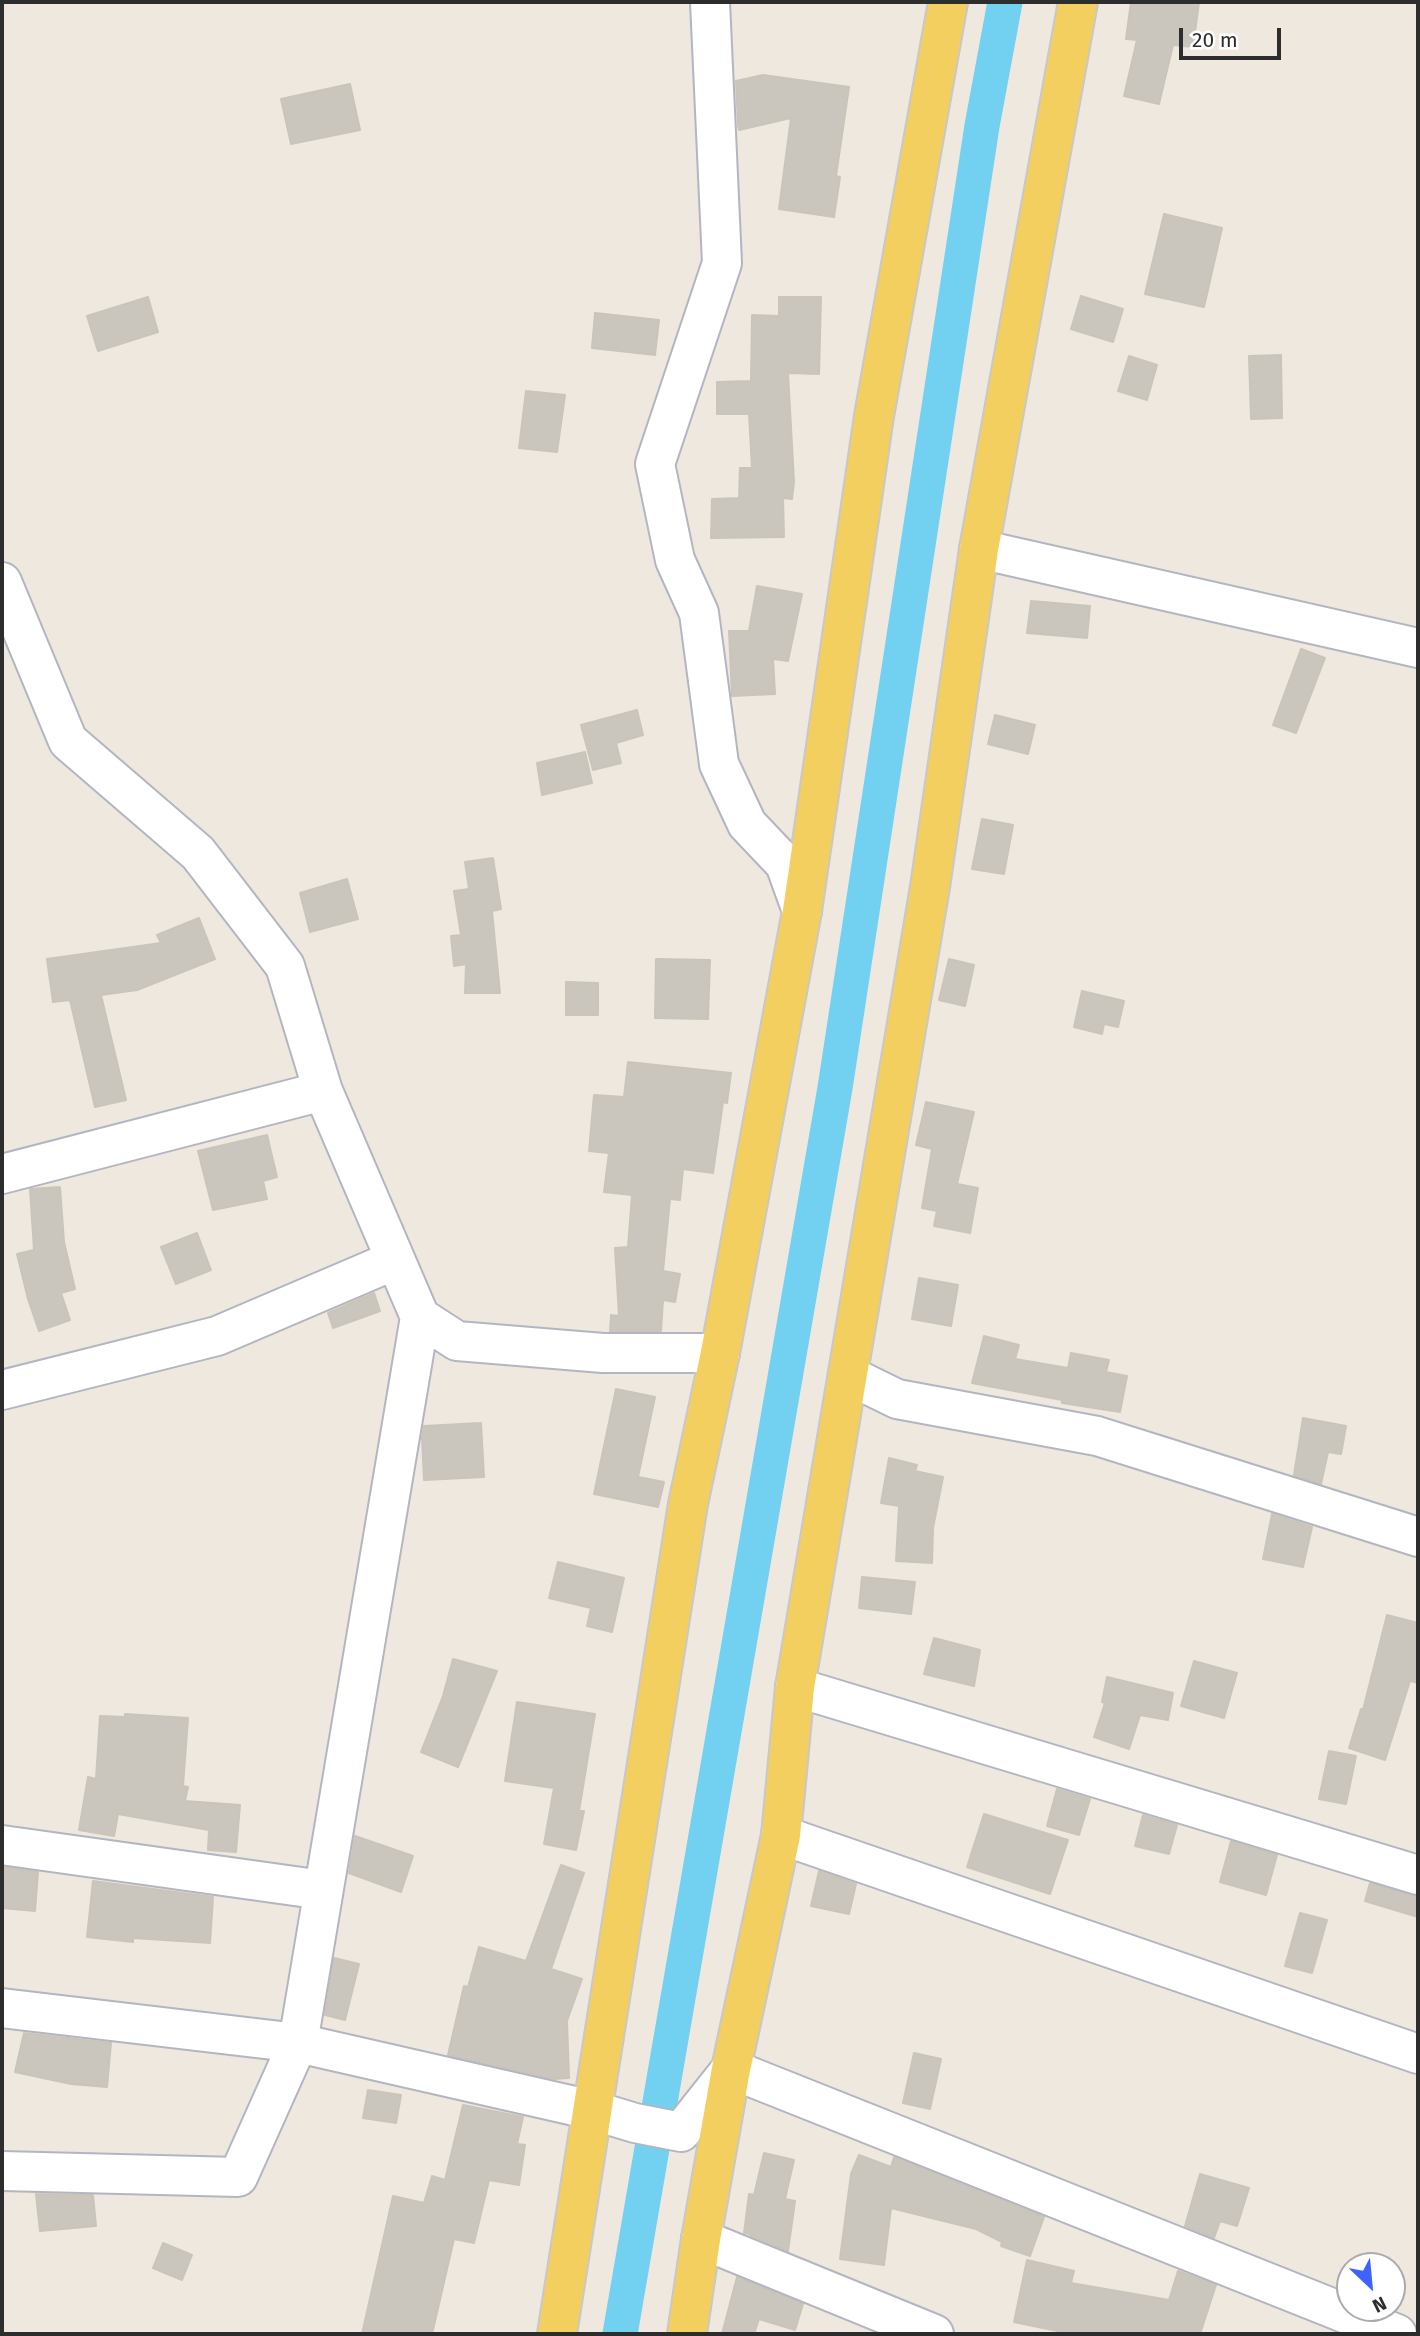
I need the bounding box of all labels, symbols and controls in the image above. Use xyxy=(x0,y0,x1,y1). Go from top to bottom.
scale bar xyxy=(1182,14,1284,58)
text: 20 m xyxy=(1192,27,1238,53)
north arrow xyxy=(1336,2252,1406,2322)
text: N xyxy=(1369,2291,1390,2318)

